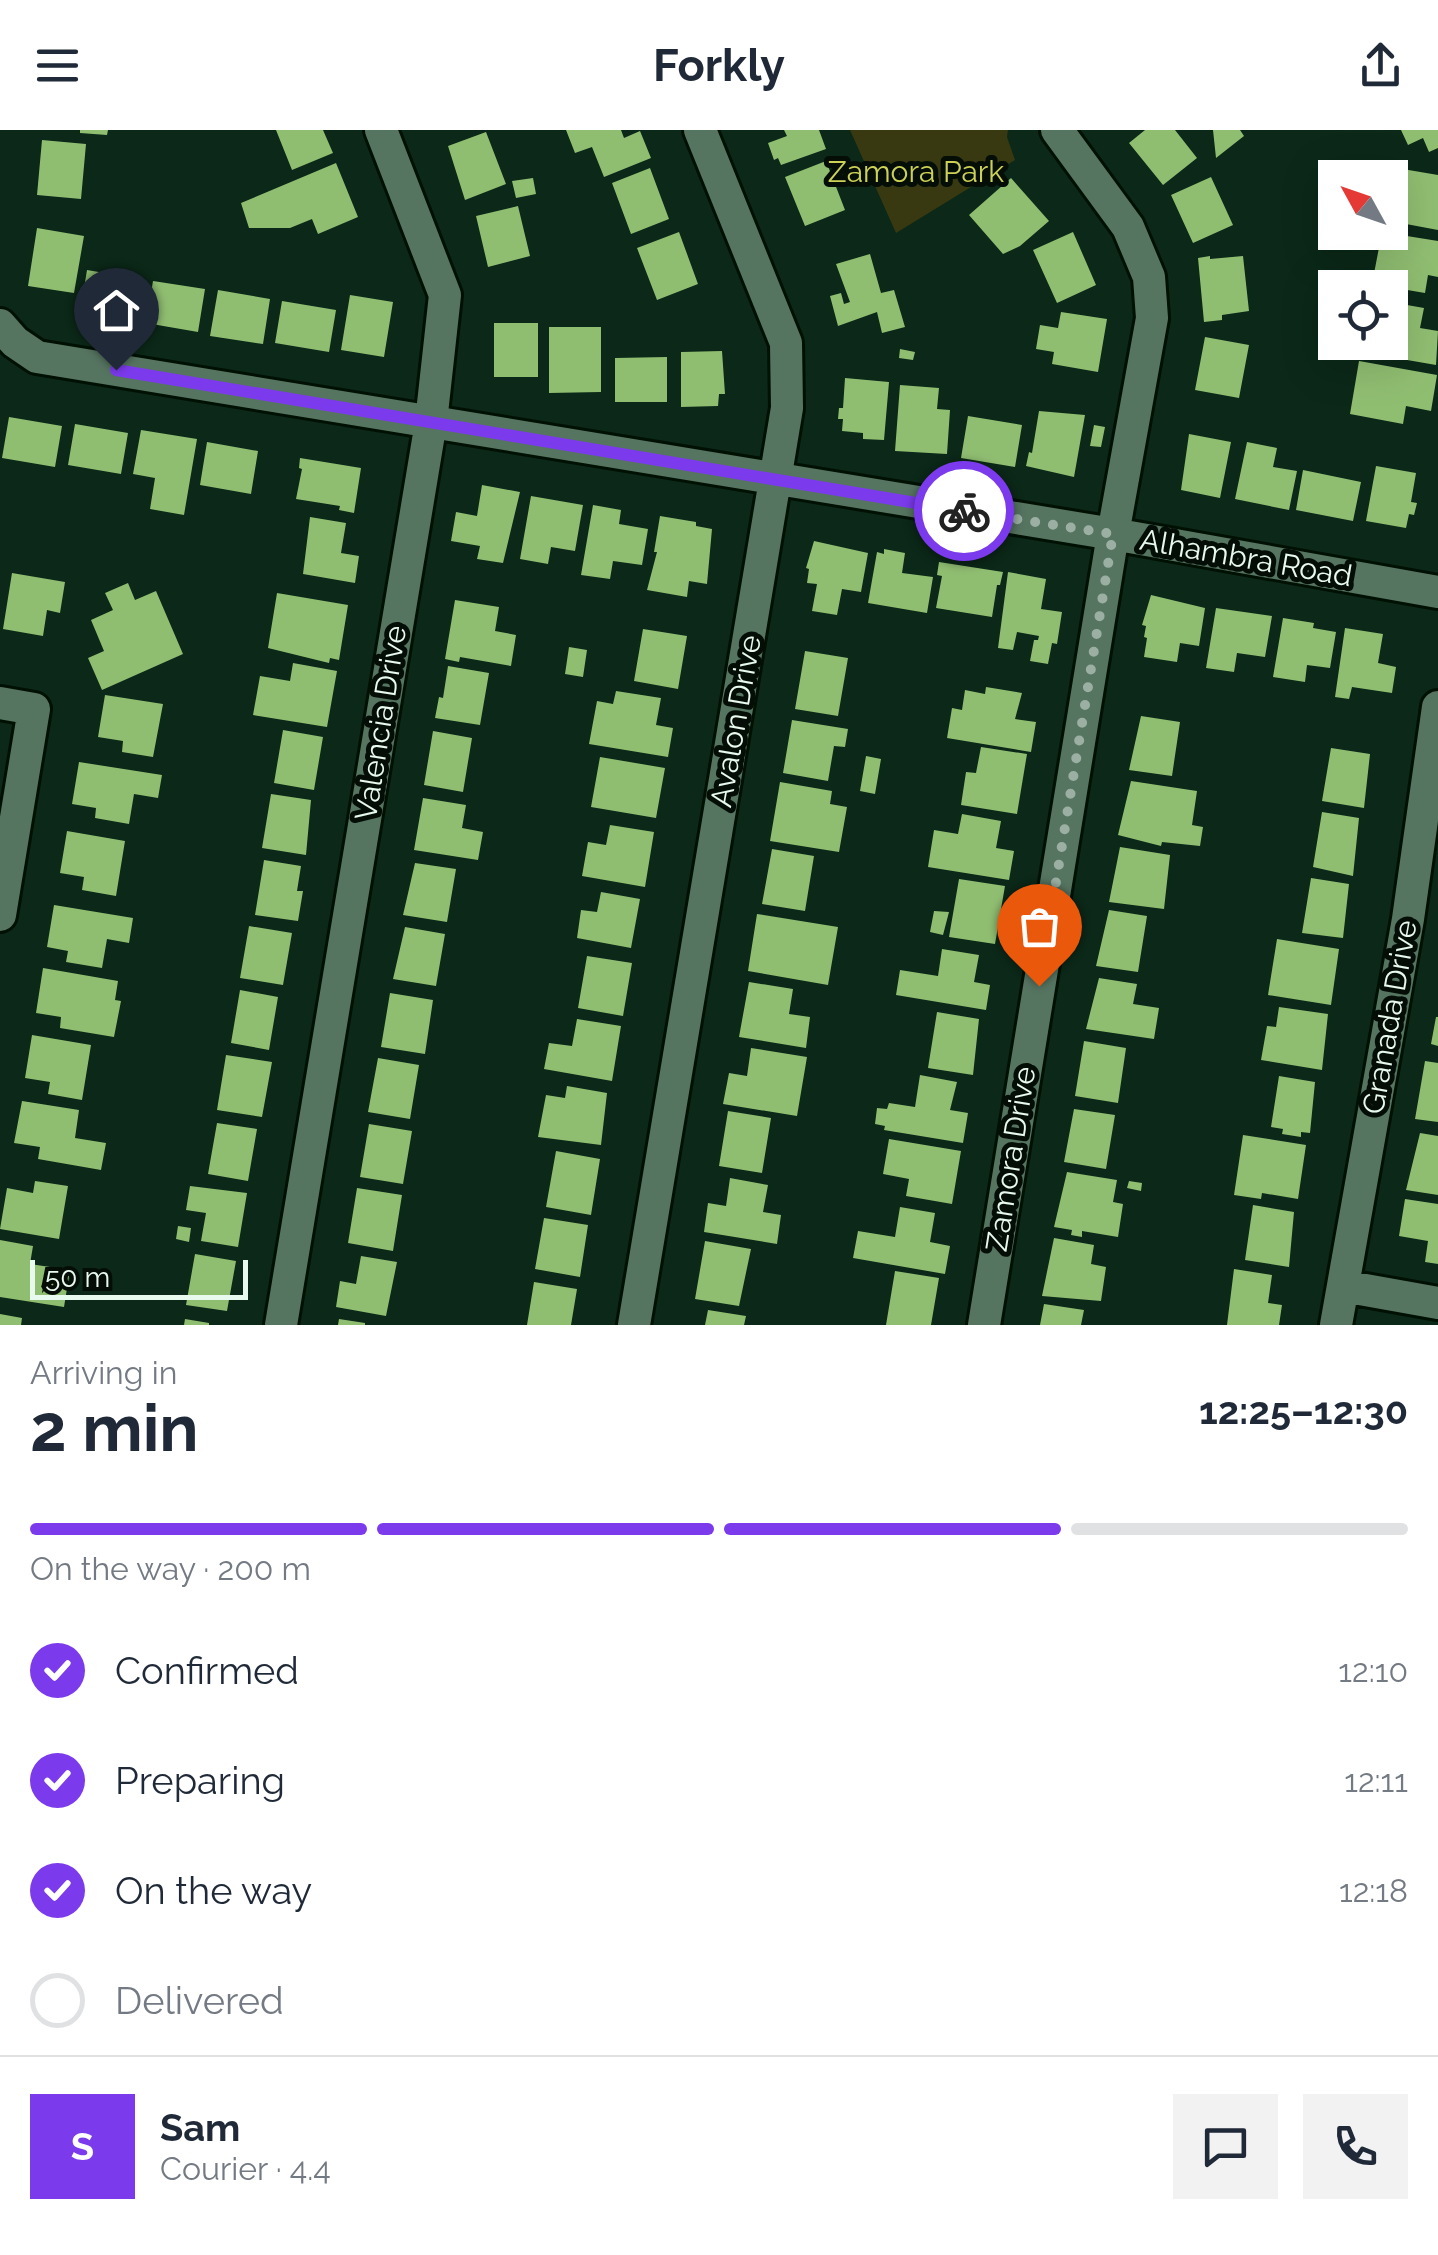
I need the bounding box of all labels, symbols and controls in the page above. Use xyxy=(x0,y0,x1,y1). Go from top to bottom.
icon: menu xyxy=(30,38,85,93)
icon: share xyxy=(1353,38,1408,93)
text: Forkly xyxy=(653,39,785,92)
park label: Zamora Park xyxy=(828,154,1004,189)
north arrow xyxy=(1318,160,1408,250)
map controls xyxy=(1318,160,1408,360)
pin xyxy=(74,268,159,371)
button: locate xyxy=(1318,270,1408,360)
icon: home xyxy=(89,283,144,338)
courier xyxy=(914,461,1014,561)
icon: bike xyxy=(937,484,992,539)
street label: Alhambra Road xyxy=(1137,522,1355,593)
street label: Valencia Drive xyxy=(348,623,413,823)
street label: Avalon Drive xyxy=(703,632,768,810)
pin xyxy=(997,884,1082,987)
icon: bag xyxy=(1012,899,1067,954)
street label: Granada Drive xyxy=(1355,917,1424,1117)
street label: Zamora Drive xyxy=(979,1064,1042,1254)
scale bar xyxy=(30,1255,248,1300)
text: 50 m xyxy=(45,1261,110,1294)
text: Arriving in xyxy=(30,1354,177,1391)
text: 12:25–12:30 xyxy=(1199,1388,1408,1433)
text: 2 min xyxy=(30,1390,199,1466)
text: On the way · 200 m xyxy=(30,1550,311,1587)
icon: check xyxy=(30,1643,85,1698)
text: Confirmed xyxy=(115,1648,299,1693)
text: 12:10 xyxy=(1338,1652,1408,1689)
icon: check xyxy=(30,1753,85,1808)
text: Preparing xyxy=(115,1758,285,1803)
text: 12:11 xyxy=(1344,1762,1408,1799)
icon: check xyxy=(30,1863,85,1918)
text: On the way xyxy=(115,1868,312,1913)
text: 12:18 xyxy=(1339,1872,1408,1909)
text: Delivered xyxy=(115,1978,284,2023)
button: chat xyxy=(1173,2094,1278,2199)
button: phone xyxy=(1303,2094,1408,2199)
text: Sam xyxy=(160,2105,240,2150)
text: S xyxy=(71,2124,94,2169)
text: Courier · 4.4 xyxy=(160,2150,331,2187)

